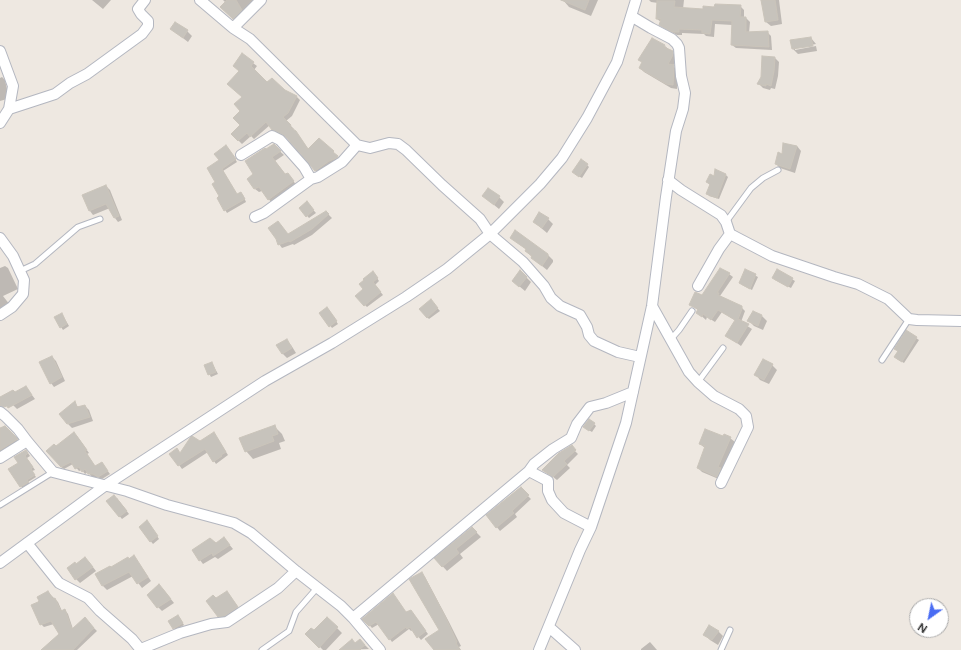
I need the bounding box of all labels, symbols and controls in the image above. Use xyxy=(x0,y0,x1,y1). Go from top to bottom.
north arrow xyxy=(909,598,949,638)
text: N xyxy=(916,620,930,635)

